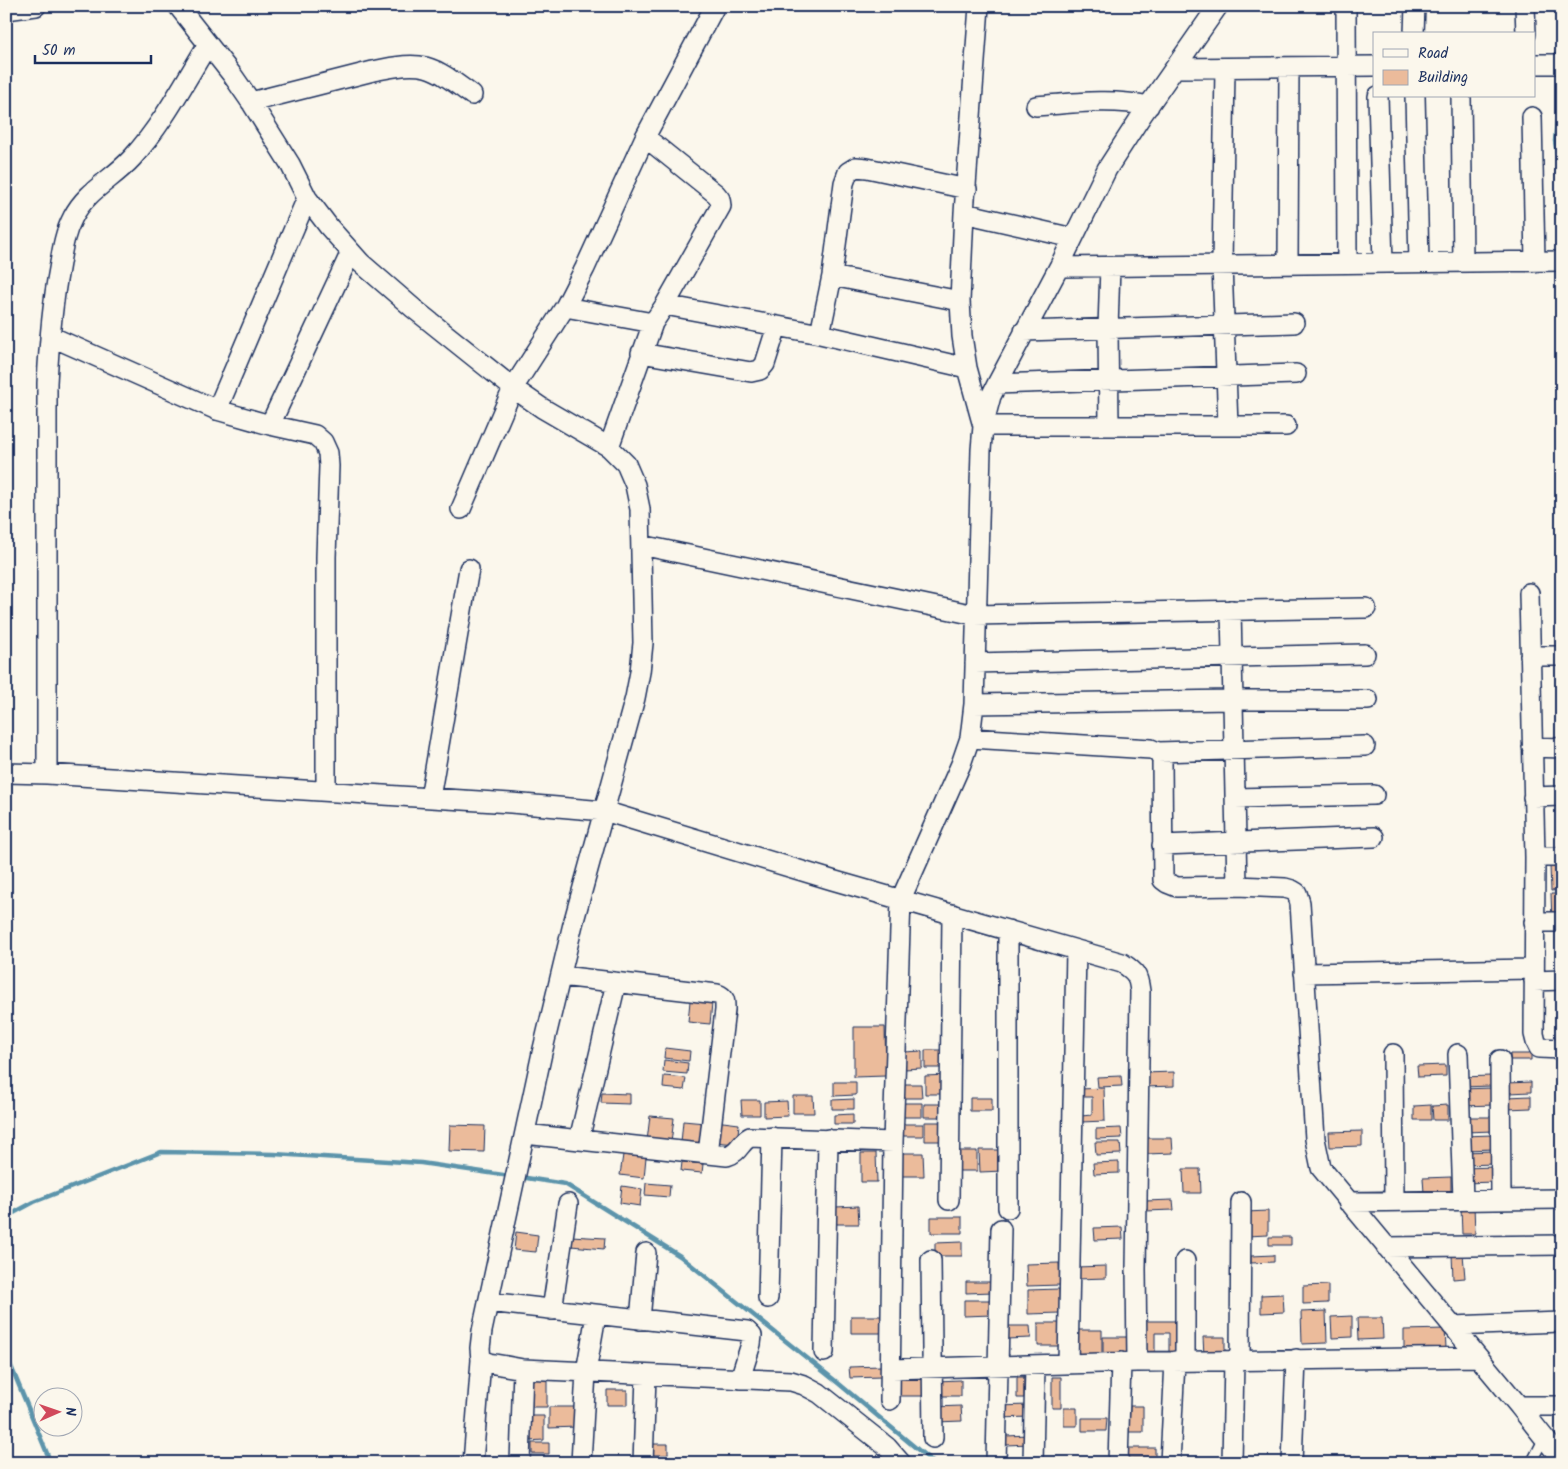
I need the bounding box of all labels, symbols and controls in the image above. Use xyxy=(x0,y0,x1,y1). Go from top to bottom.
scale bar xyxy=(35,32,151,64)
legend xyxy=(1373,32,1536,98)
text: 50 m xyxy=(42,39,76,63)
text: Road xyxy=(1418,42,1449,66)
text: Building xyxy=(1418,66,1468,90)
north arrow xyxy=(32,1386,82,1436)
text: N xyxy=(59,1407,81,1417)

